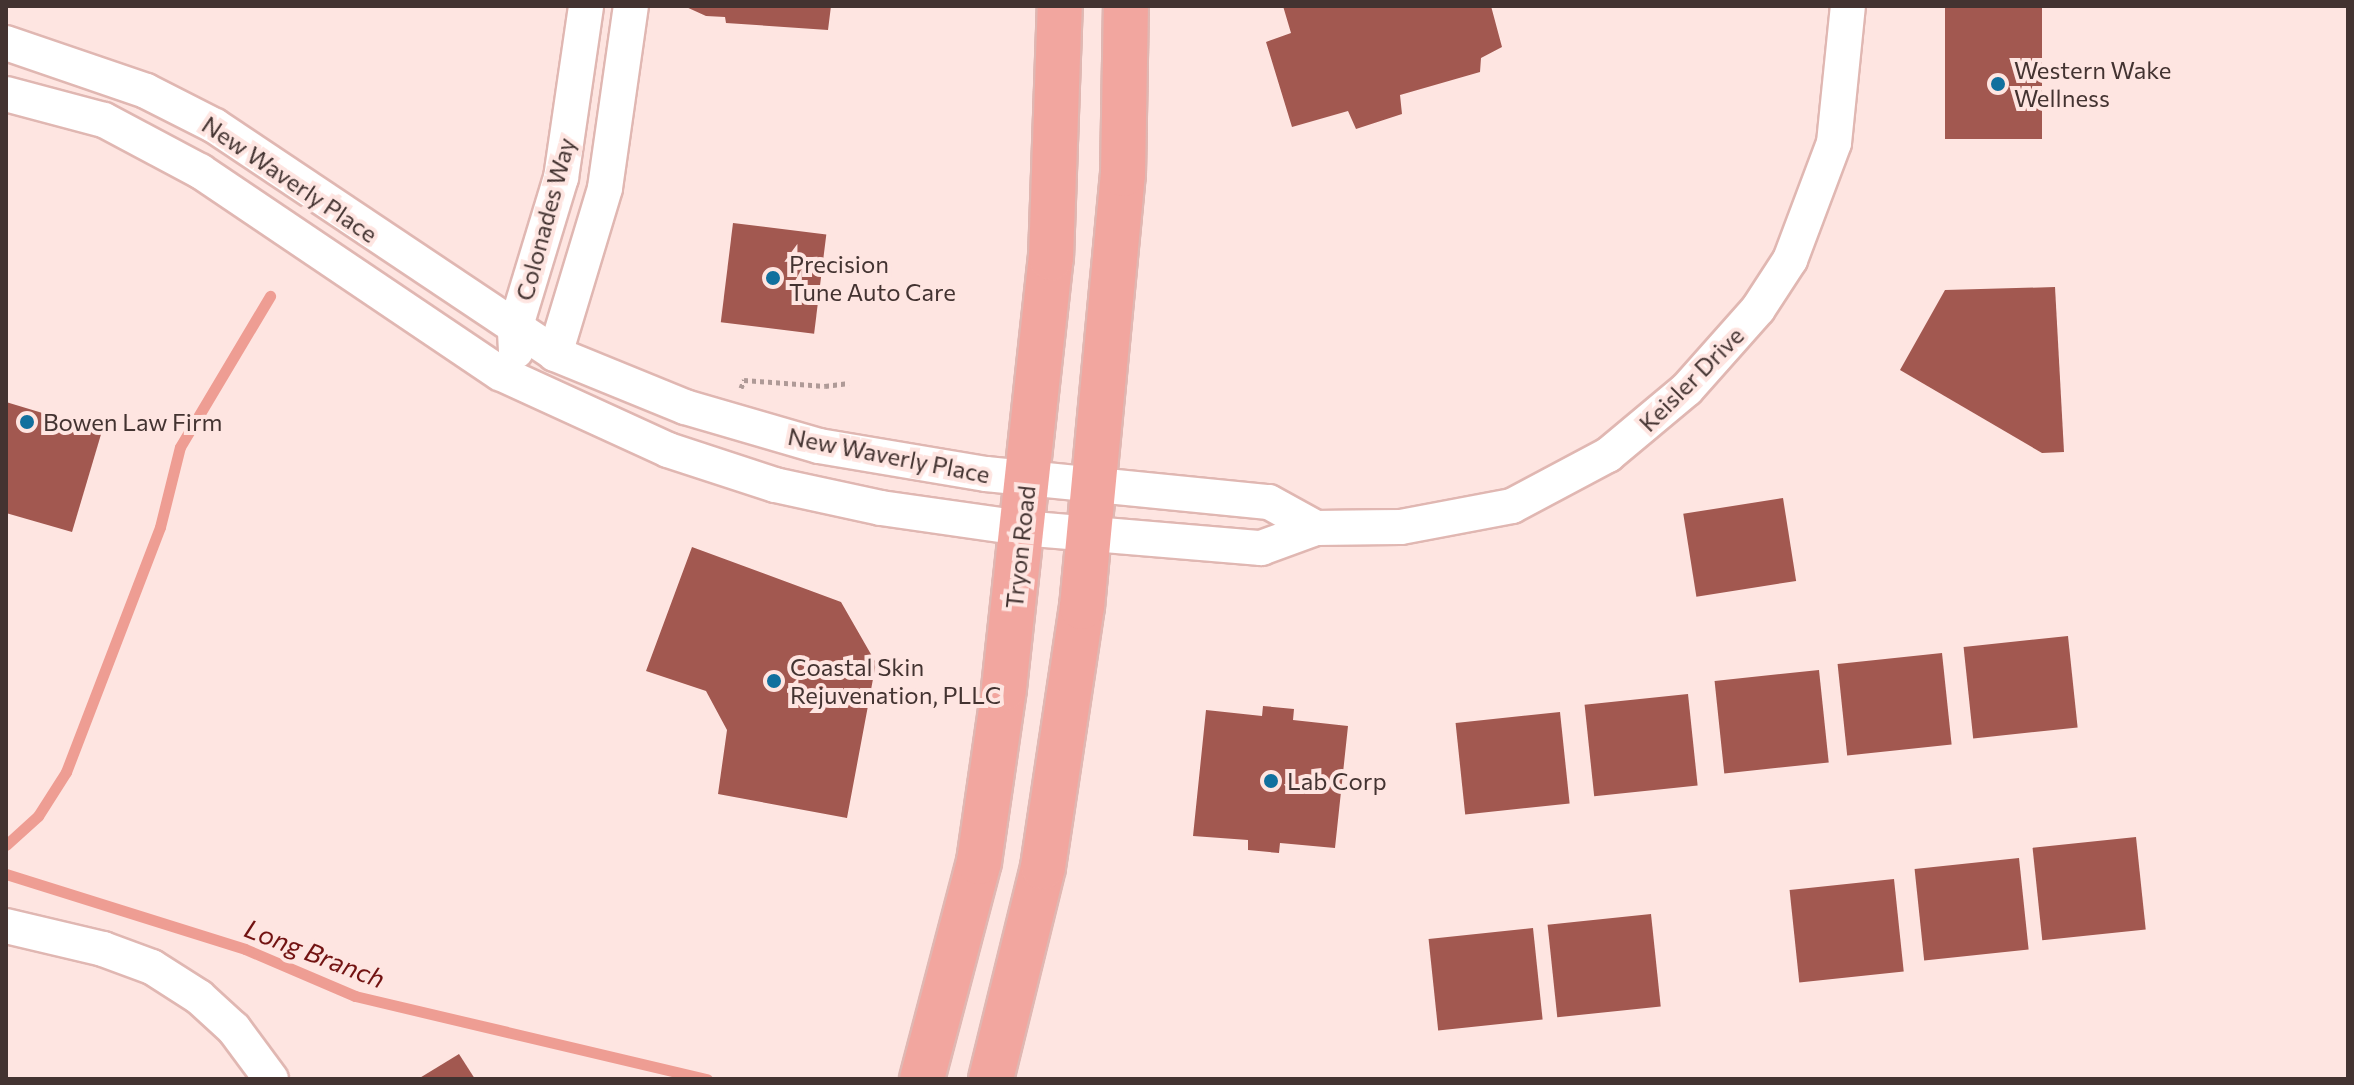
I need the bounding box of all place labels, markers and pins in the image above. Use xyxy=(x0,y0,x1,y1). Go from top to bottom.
place label: Western Wake Wellness xyxy=(2014,56,2171,112)
marker: Western Wake Wellness xyxy=(1989,75,2007,93)
place label: Precision Tune Auto Care xyxy=(789,250,956,306)
marker: Precision Tune Auto Care xyxy=(764,269,782,287)
place label: Bowen Law Firm xyxy=(43,408,222,436)
marker: Bowen Law Firm xyxy=(18,413,36,431)
place label: Coastal Skin Rejuvenation, PLLC xyxy=(790,653,1001,709)
marker: Coastal Skin Rejuvenation, PLLC xyxy=(765,672,783,690)
place label: Lab Corp xyxy=(1287,767,1387,795)
marker: Lab Corp xyxy=(1262,772,1280,790)

